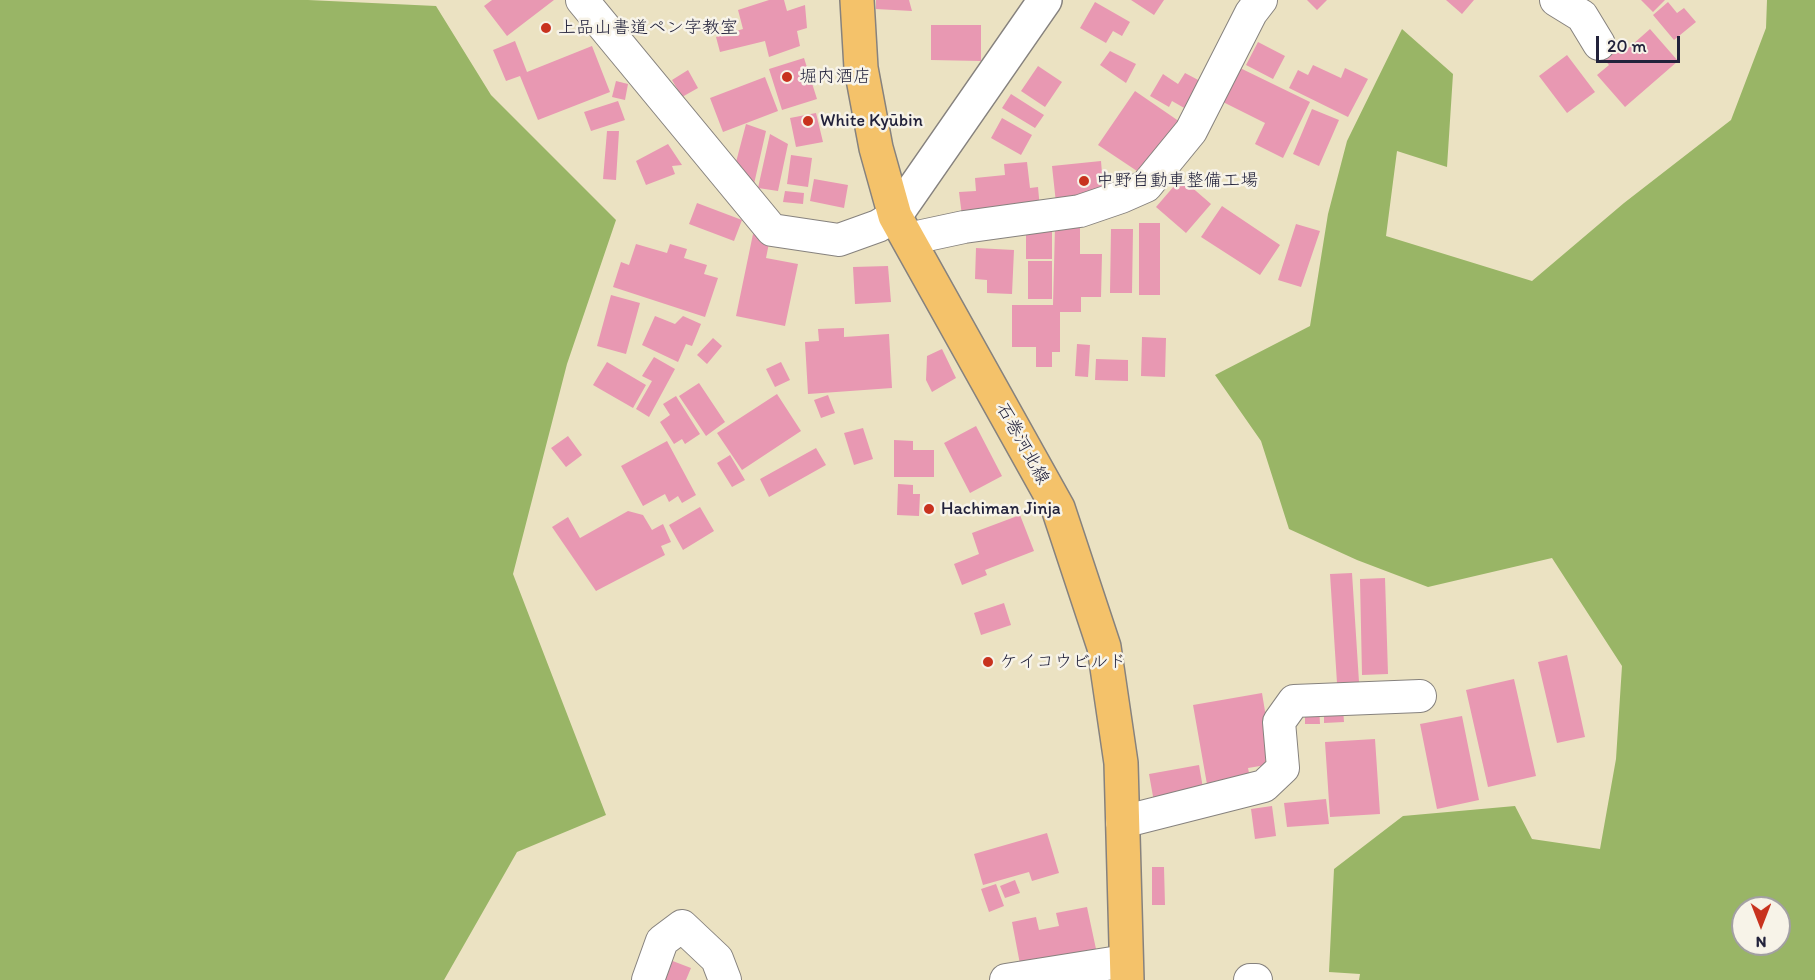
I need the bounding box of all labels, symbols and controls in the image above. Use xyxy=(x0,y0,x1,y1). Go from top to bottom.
place label: 上品山書道ペン字教室 xyxy=(558,17,738,39)
marker: 上品山書道ペン字教室 xyxy=(539,21,553,35)
scale bar xyxy=(1599,24,1683,62)
text: 20 m xyxy=(1607,35,1647,57)
place label: 堀内酒店 xyxy=(799,66,871,88)
marker: 堀内酒店 xyxy=(780,70,794,84)
place label: White Kyūbin xyxy=(820,110,923,132)
marker: White Kyūbin xyxy=(801,114,815,128)
place label: 中野自動車整備工場 xyxy=(1096,170,1258,192)
marker: 中野自動車整備工場 xyxy=(1077,174,1091,188)
street label: 石巻河北線 xyxy=(991,399,1053,489)
place label: Hachiman Jinja xyxy=(941,498,1061,520)
marker: Hachiman Jinja xyxy=(922,502,936,516)
place label: ケイコウビルド xyxy=(1000,651,1126,673)
marker: ケイコウビルド xyxy=(981,655,995,669)
north arrow xyxy=(1731,896,1791,956)
text: N xyxy=(1756,933,1766,952)

